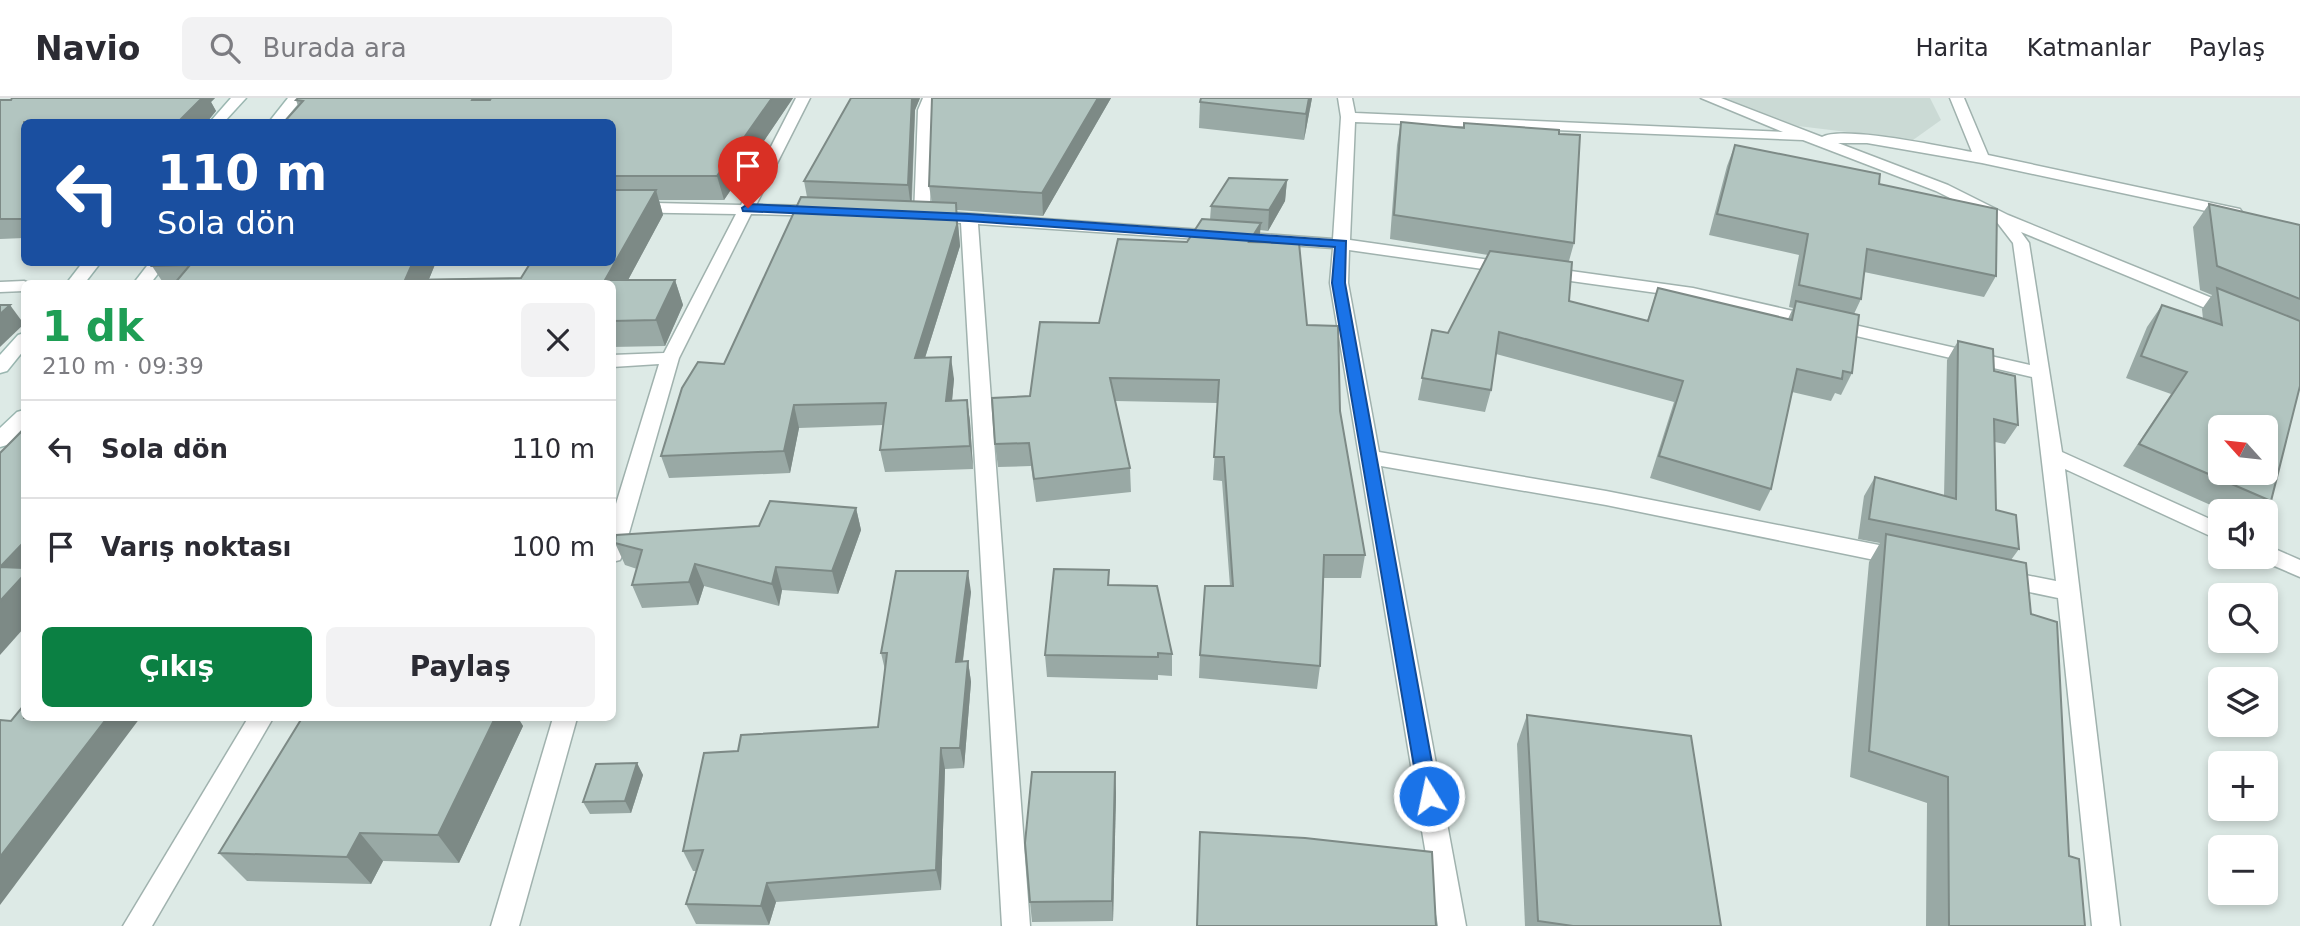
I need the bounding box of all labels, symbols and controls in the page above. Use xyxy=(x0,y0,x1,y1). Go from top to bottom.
search box xyxy=(182,17,672,80)
text: Navio xyxy=(35,29,140,68)
icon: search xyxy=(206,29,244,67)
text: Burada ara xyxy=(262,33,407,63)
text: Harita xyxy=(1915,34,1989,62)
text: Katmanlar xyxy=(2027,34,2151,62)
text: Paylaş xyxy=(2189,34,2265,62)
pin xyxy=(718,136,778,208)
text: 110 m xyxy=(157,145,327,202)
icon: left xyxy=(42,147,133,238)
icon: arrive xyxy=(729,147,767,185)
text: Sola dön xyxy=(157,204,296,242)
text: 1 dk xyxy=(42,302,144,351)
button: close xyxy=(521,303,595,377)
text: 210 m · 09:39 xyxy=(42,353,204,379)
north arrow xyxy=(2208,415,2278,485)
map controls xyxy=(2208,415,2278,905)
icon: left xyxy=(42,430,80,468)
text: Sola dön xyxy=(101,434,228,464)
text: 110 m xyxy=(512,434,595,464)
button: sound xyxy=(2208,499,2278,569)
icon: arrive xyxy=(42,528,80,566)
text: Varış noktası xyxy=(101,532,292,562)
text: 100 m xyxy=(512,532,595,562)
button: search xyxy=(2208,583,2278,653)
button: Çıkış xyxy=(42,627,312,707)
button: Paylaş xyxy=(326,627,595,707)
button: layers xyxy=(2208,667,2278,737)
button: + xyxy=(2208,751,2278,821)
position arrow xyxy=(1392,759,1466,833)
button: − xyxy=(2208,835,2278,905)

